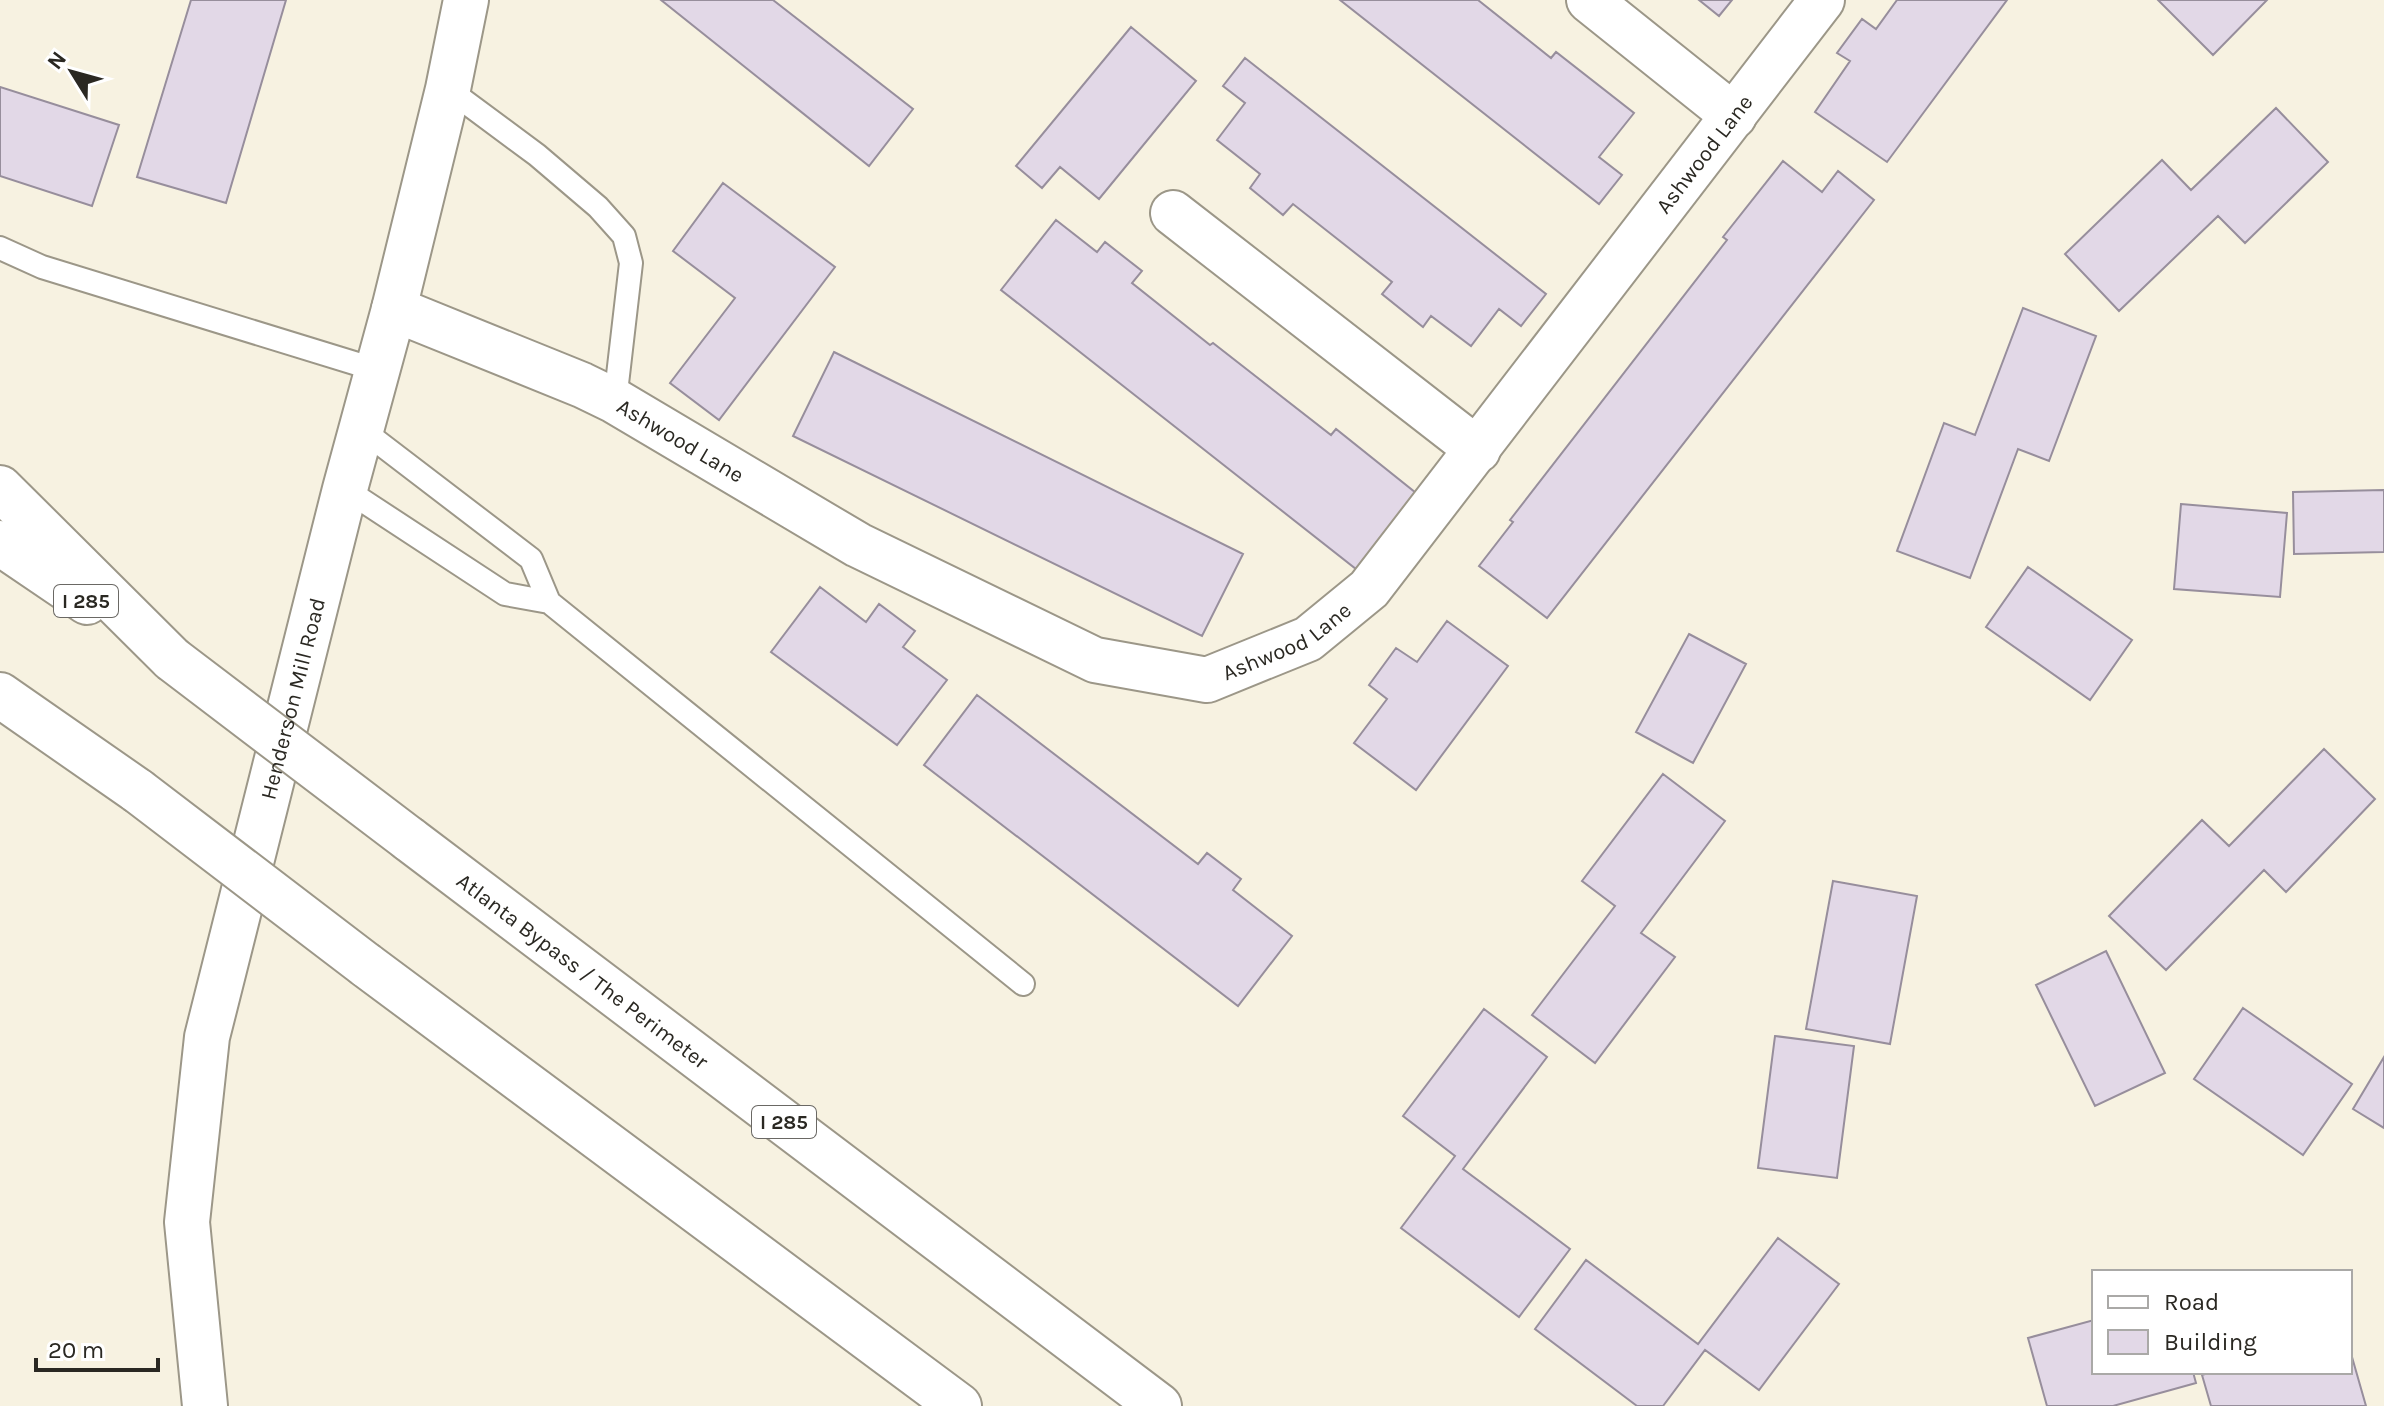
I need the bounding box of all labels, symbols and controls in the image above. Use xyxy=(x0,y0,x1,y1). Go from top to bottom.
north arrow xyxy=(32,32,112,112)
text: N xyxy=(42,46,72,75)
street label: Ashwood Lane xyxy=(1651,90,1758,219)
street label: Ashwood Lane xyxy=(612,393,748,488)
road number: I 285 xyxy=(54,585,118,617)
street label: Henderson Mill Road xyxy=(255,595,331,802)
street label: Ashwood Lane xyxy=(1219,597,1357,686)
street label: Atlanta Bypass / The Perimeter xyxy=(451,868,713,1075)
road number: I 285 xyxy=(752,1106,816,1138)
legend xyxy=(2092,1270,2352,1374)
text: Road xyxy=(2164,1288,2219,1316)
scale bar xyxy=(36,1322,158,1372)
text: Building xyxy=(2164,1328,2257,1356)
text: 20 m xyxy=(48,1336,104,1364)

